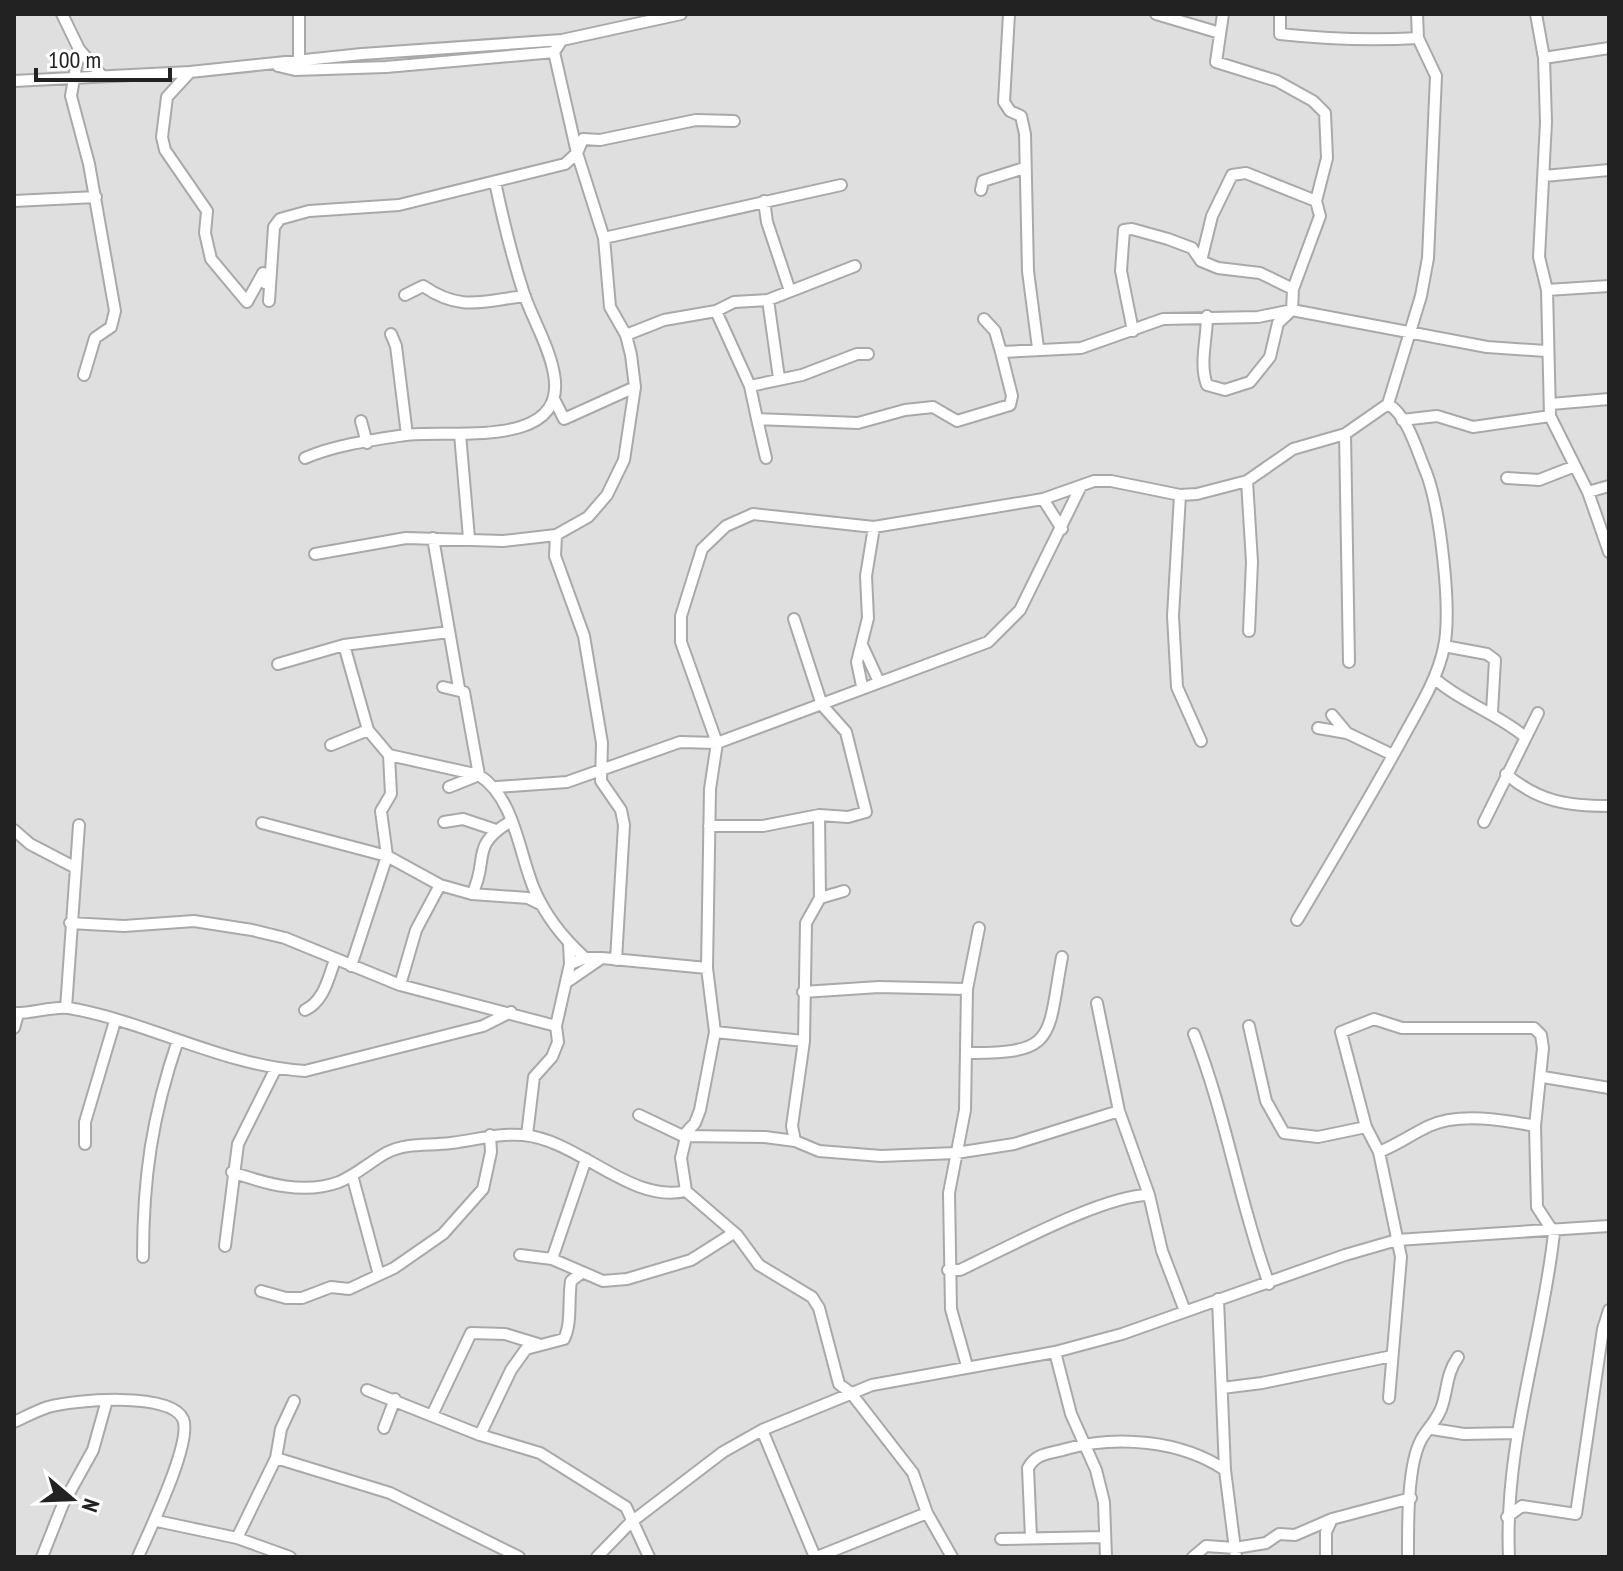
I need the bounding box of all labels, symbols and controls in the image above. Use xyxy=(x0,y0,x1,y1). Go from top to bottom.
scale bar xyxy=(36,32,170,82)
text: 100 m xyxy=(48,44,101,75)
north arrow xyxy=(32,1459,112,1539)
text: N xyxy=(76,1495,106,1516)

